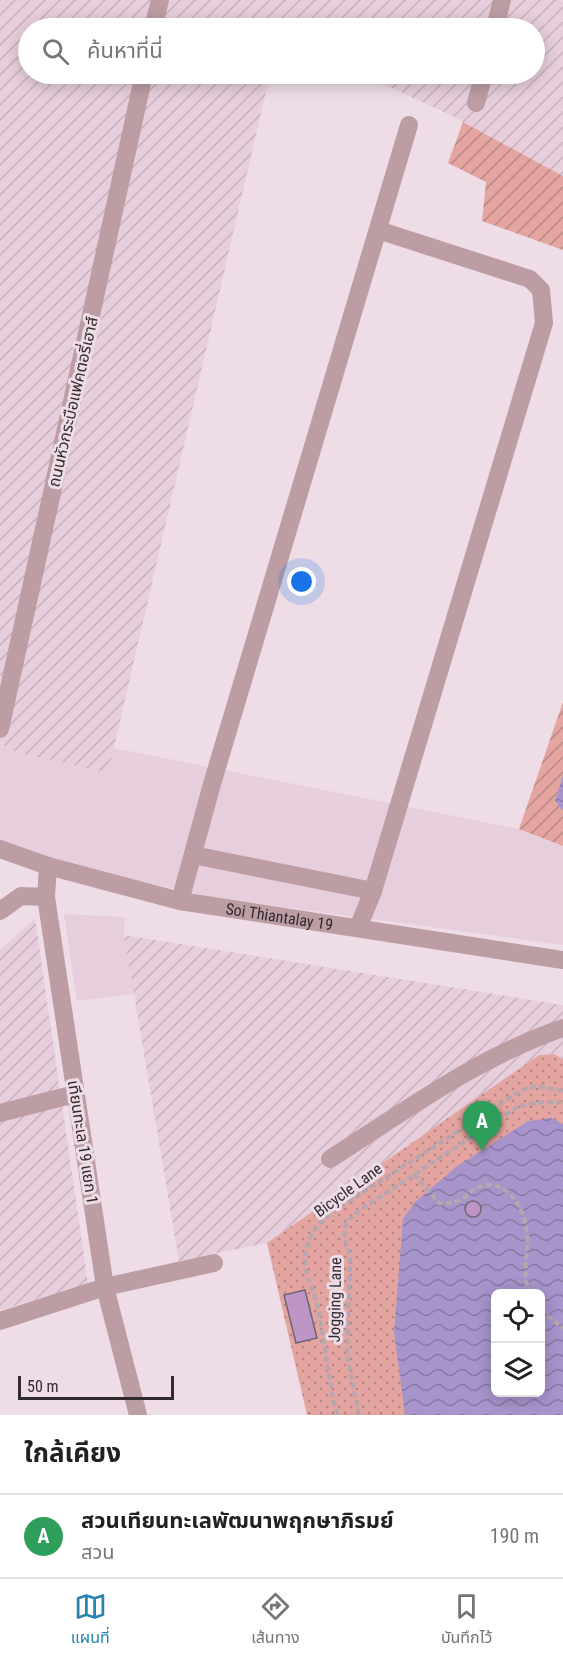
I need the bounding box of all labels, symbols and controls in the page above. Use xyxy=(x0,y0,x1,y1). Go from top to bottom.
search box xyxy=(18,18,545,84)
icon: search xyxy=(39,35,72,68)
text: ค้นหาที่นี่ xyxy=(87,38,163,63)
street label: ถนนหัวกระบือแฟคตอรี่เฮาส์ xyxy=(42,315,102,489)
your location xyxy=(287,567,316,596)
street label: Soi Thiantalay 19 xyxy=(224,899,334,934)
street label: เทียนทะเล 19 แยก 1 xyxy=(64,1079,102,1205)
pin: A xyxy=(462,1102,502,1151)
street label: Bicycle Lane xyxy=(310,1159,386,1221)
street label: Jogging Lane xyxy=(325,1257,345,1343)
map controls xyxy=(491,1289,545,1397)
button: locate xyxy=(491,1289,545,1343)
button: layers xyxy=(491,1343,545,1397)
scale bar xyxy=(18,1373,174,1400)
text: 50 m xyxy=(27,1377,59,1396)
text: ใกล้เคียง xyxy=(24,1438,121,1468)
text: สวนเทียนทะเลพัฒนาพฤกษาภิรมย์ xyxy=(81,1508,394,1533)
text: A xyxy=(38,1524,49,1548)
text: 190 m xyxy=(490,1524,539,1548)
text: สวน xyxy=(81,1540,115,1564)
tab: แผนที่ xyxy=(71,1590,110,1650)
tab: เส้นทาง xyxy=(251,1590,299,1650)
tab: บันทึกไว้ xyxy=(441,1590,492,1650)

